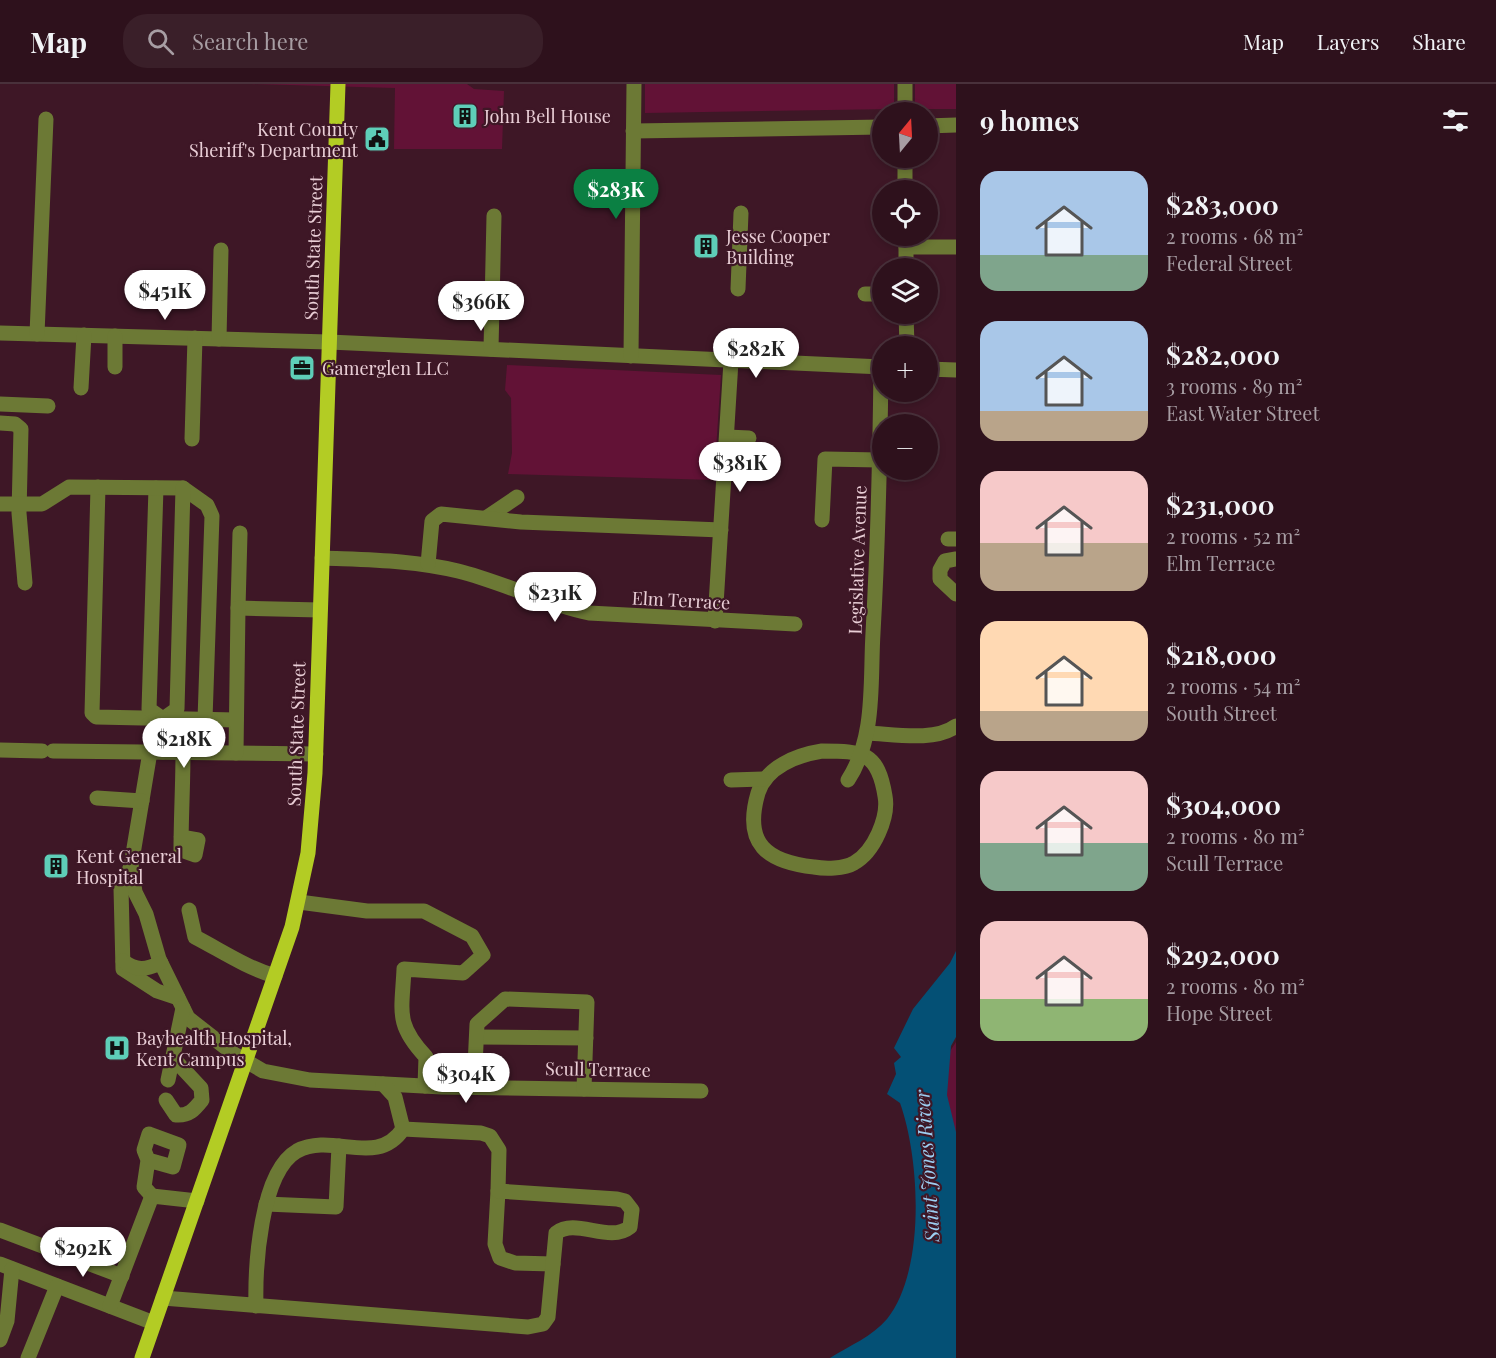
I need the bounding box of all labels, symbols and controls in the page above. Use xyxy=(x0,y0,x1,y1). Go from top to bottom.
search box xyxy=(123,14,543,68)
text: Map xyxy=(30,23,87,60)
icon: search xyxy=(144,25,177,58)
text: Search here xyxy=(192,26,308,56)
text: Map xyxy=(1243,27,1284,55)
text: Layers xyxy=(1317,27,1379,55)
text: Share xyxy=(1412,27,1466,55)
building icon: John Bell House xyxy=(450,101,480,131)
north arrow xyxy=(872,102,938,168)
map controls xyxy=(872,102,938,480)
text: 9 homes xyxy=(980,103,1079,138)
place label: John Bell House xyxy=(483,104,611,128)
icon: filters xyxy=(1439,104,1472,137)
place label: Kent County Sheriff's Department xyxy=(189,117,359,162)
public building icon: Kent County Sheriff's Department xyxy=(362,124,392,154)
pin: $283K xyxy=(574,169,658,220)
street label: South State Street xyxy=(298,175,328,321)
text: $283K xyxy=(588,175,644,202)
button: locate xyxy=(872,180,938,246)
text: $283,000 xyxy=(1166,187,1279,222)
icon: home xyxy=(1028,195,1100,267)
text: 2 rooms · 68 m² xyxy=(1166,222,1303,249)
place label: Jesse Cooper Building xyxy=(725,224,830,269)
building icon: Jesse Cooper Building xyxy=(691,231,721,261)
text: Federal Street xyxy=(1166,249,1292,276)
button: layers xyxy=(872,258,938,324)
pin: $451K xyxy=(123,270,207,321)
text: $451K xyxy=(138,276,192,303)
pin: $366K xyxy=(439,281,523,332)
text: $366K xyxy=(452,287,510,314)
pin: $282K xyxy=(714,328,798,379)
text: $282K xyxy=(727,334,785,361)
button: + xyxy=(872,336,938,402)
text: $282,000 xyxy=(1166,337,1280,372)
icon: home xyxy=(1028,345,1100,417)
office icon: Gamerglen LLC xyxy=(287,353,317,383)
place label: Gamerglen LLC xyxy=(322,356,449,380)
text: 3 rooms · 89 m² xyxy=(1166,372,1302,399)
text: East Water Street xyxy=(1166,399,1320,426)
button: − xyxy=(872,414,938,480)
pin: $381K xyxy=(698,442,782,493)
text: $381K xyxy=(713,448,767,475)
street label: Legislative Avenue xyxy=(842,485,872,635)
text: $231,000 xyxy=(1166,487,1275,522)
icon: home xyxy=(1028,495,1100,567)
text: 2 rooms · 52 m² xyxy=(1166,522,1300,549)
text: Elm Terrace xyxy=(1166,549,1275,576)
pin: $231K xyxy=(513,572,597,623)
text: $231K xyxy=(528,578,582,605)
street label: Elm Terrace xyxy=(631,585,731,615)
text: $218,000 xyxy=(1166,637,1276,672)
icon: home xyxy=(1028,645,1100,717)
street label: South State Street xyxy=(281,661,311,807)
text: 2 rooms · 54 m² xyxy=(1166,672,1301,699)
text: South Street xyxy=(1166,699,1277,726)
pin: $218K xyxy=(142,718,226,769)
text: $218K xyxy=(156,724,212,751)
text: $304,000 xyxy=(1166,787,1281,822)
icon: home xyxy=(1028,795,1100,867)
text: 2 rooms · 80 m² xyxy=(1166,822,1305,849)
place label: Kent General Hospital xyxy=(76,844,182,889)
text: Scull Terrace xyxy=(1166,849,1283,876)
building icon: Kent General Hospital xyxy=(41,851,71,881)
text: $292,000 xyxy=(1166,937,1280,972)
icon: home xyxy=(1028,945,1100,1017)
text: 2 rooms · 80 m² xyxy=(1166,972,1305,999)
text: Hope Street xyxy=(1166,999,1272,1026)
place label: Bayhealth Hospital, Kent Campus xyxy=(136,1026,292,1071)
hospital icon: Bayhealth Hospital, Kent Campus xyxy=(102,1033,132,1063)
pin: $304K xyxy=(424,1053,508,1104)
street label: Scull Terrace xyxy=(545,1056,651,1082)
text: $304K xyxy=(437,1059,495,1086)
water label: Saint Jones River xyxy=(907,1088,945,1244)
pin: $292K xyxy=(41,1227,125,1278)
text: $292K xyxy=(54,1233,112,1260)

